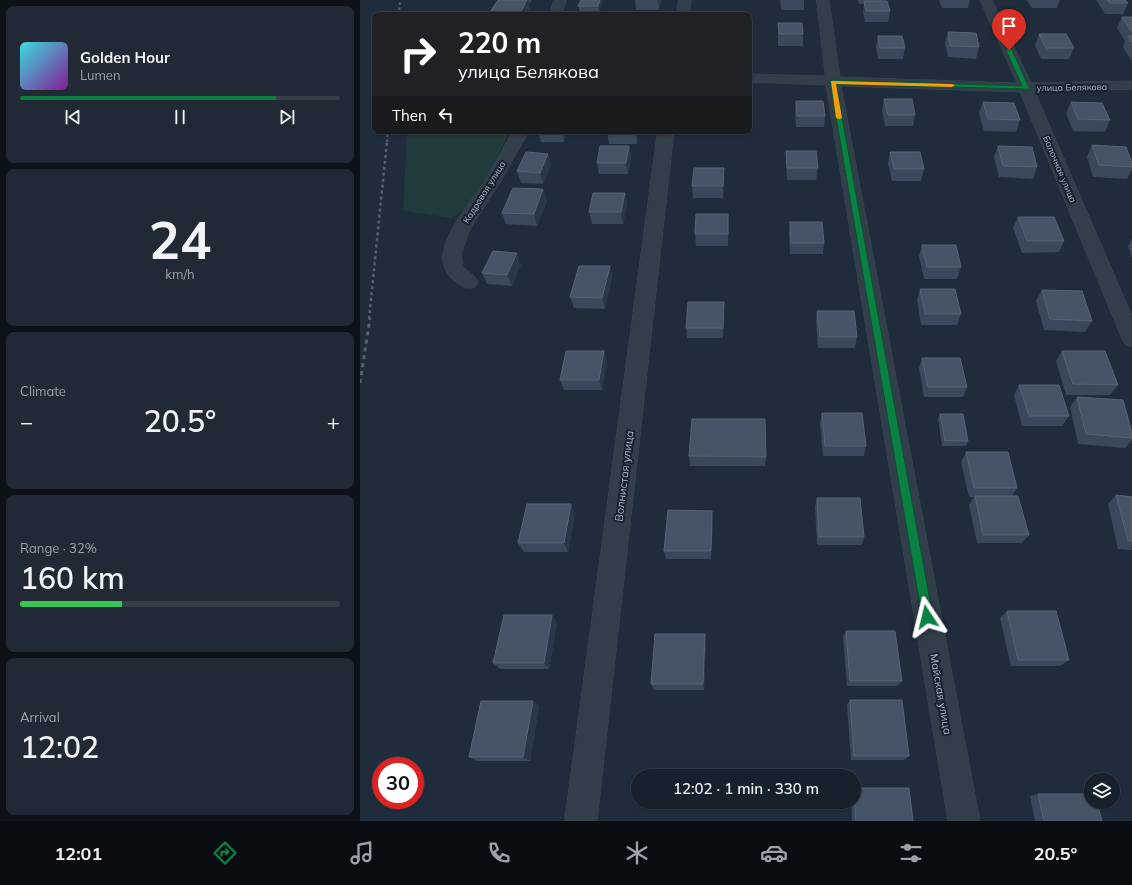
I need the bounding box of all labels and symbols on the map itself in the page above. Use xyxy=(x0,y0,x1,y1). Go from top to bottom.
pin xyxy=(992,9,1026,50)
street label: улица Белякова xyxy=(1037,81,1107,94)
street label: Балочная улица xyxy=(1040,134,1079,204)
street label: Кадровая улица xyxy=(460,159,508,226)
street label: Волнистая улица xyxy=(611,430,637,522)
position arrow xyxy=(906,596,948,638)
street label: Майская улица xyxy=(927,652,955,736)
speed limit sign: 30 xyxy=(372,757,424,809)

